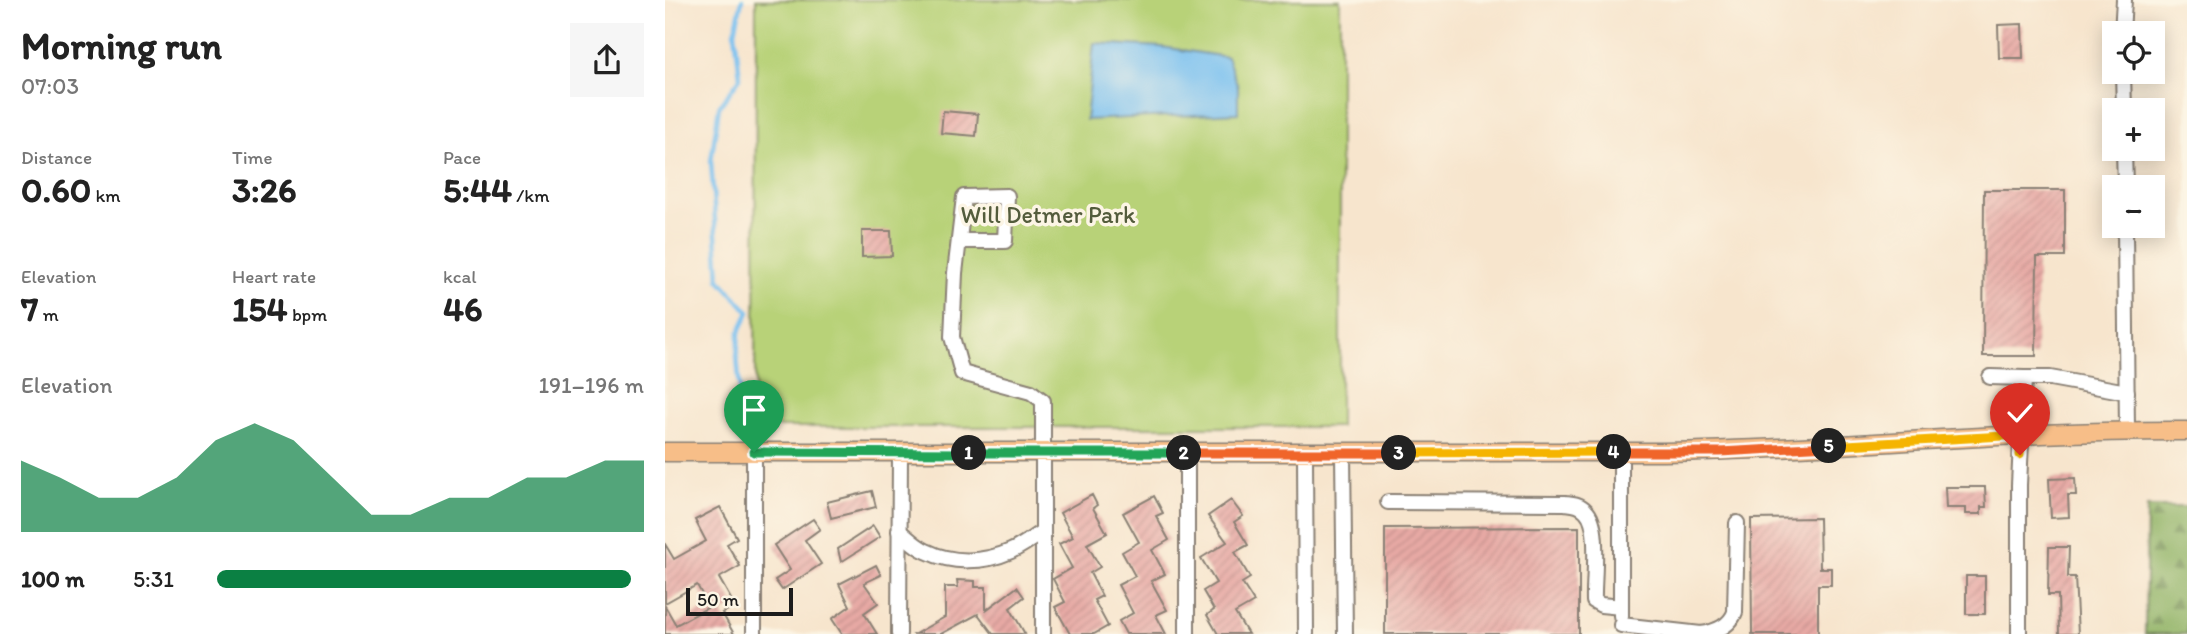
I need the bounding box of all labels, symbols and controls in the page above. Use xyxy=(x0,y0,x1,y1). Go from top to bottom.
map controls xyxy=(2102,21,2165,238)
button: locate xyxy=(2102,21,2165,84)
text: Morning run xyxy=(21,23,222,69)
button: share xyxy=(570,23,644,97)
text: 07:03 xyxy=(21,72,79,100)
button: + xyxy=(2102,98,2165,161)
text: Distance xyxy=(21,146,92,169)
text: Time xyxy=(232,146,273,169)
text: Pace xyxy=(443,146,481,169)
text: 0.60 xyxy=(21,169,91,211)
text: 3:26 xyxy=(232,169,297,211)
text: 5:44 xyxy=(443,169,512,211)
button: − xyxy=(2102,175,2165,238)
text: km xyxy=(91,184,121,207)
text: /km xyxy=(512,184,549,207)
park label: Will Detmer Park xyxy=(961,200,1136,229)
text: Elevation xyxy=(21,265,97,288)
text: Heart rate xyxy=(232,265,316,288)
text: kcal xyxy=(443,265,477,288)
text: 7 xyxy=(21,288,38,330)
text: 154 xyxy=(232,288,288,330)
text: 46 xyxy=(443,288,483,330)
text: m xyxy=(38,303,59,326)
text: bpm xyxy=(288,303,327,326)
text: Elevation xyxy=(21,371,112,399)
text: 191–196 m xyxy=(538,371,644,399)
pin xyxy=(724,380,784,452)
pin xyxy=(1990,383,2050,455)
icon: arrive xyxy=(735,391,773,429)
icon: check xyxy=(2001,394,2039,432)
pin: 5 xyxy=(1811,428,1847,464)
pin: 4 xyxy=(1597,434,1632,470)
text: 5 xyxy=(1824,434,1833,457)
pin: 1 xyxy=(951,435,987,470)
pin: 2 xyxy=(1167,435,1201,470)
pin: 3 xyxy=(1381,435,1417,470)
text: 4 xyxy=(1608,440,1619,463)
text: 1 xyxy=(964,441,973,464)
text: 2 xyxy=(1179,441,1189,464)
text: 3 xyxy=(1393,441,1404,464)
text: 100 m xyxy=(21,565,85,593)
text: 5:31 xyxy=(133,565,174,593)
scale bar xyxy=(686,585,793,617)
text: 50 m xyxy=(697,588,739,611)

